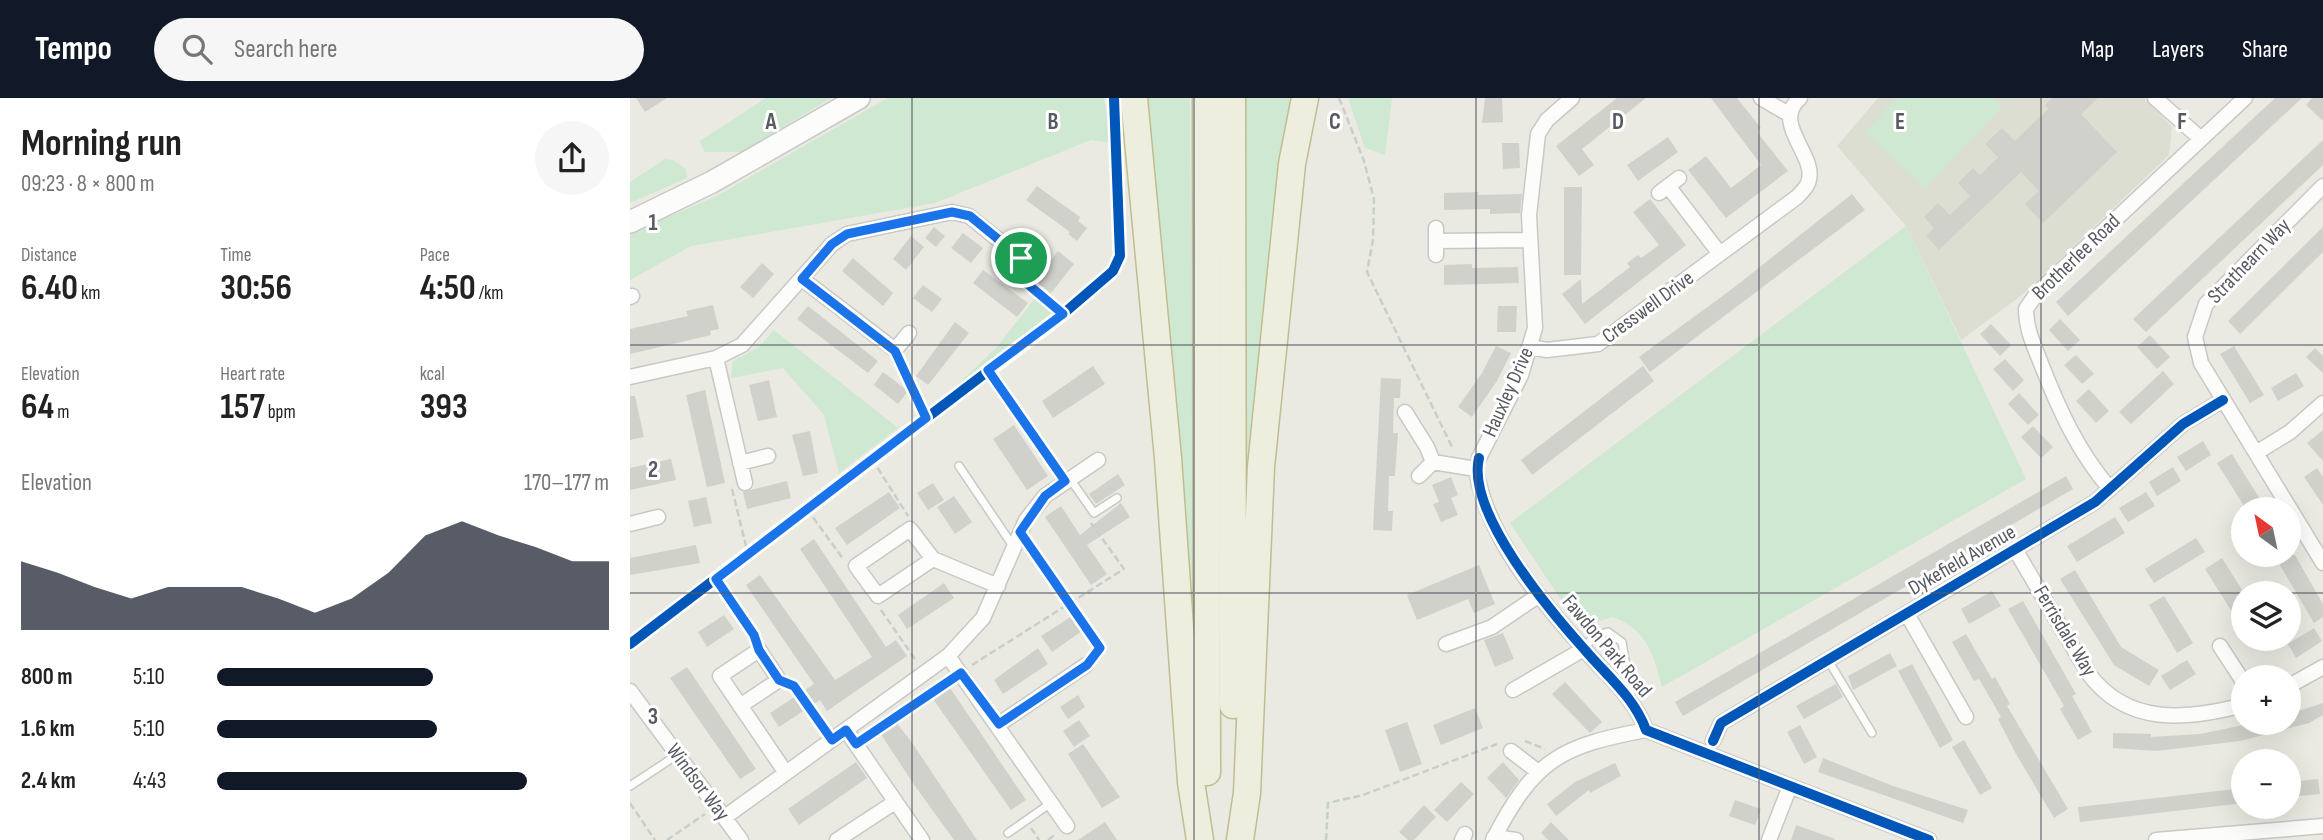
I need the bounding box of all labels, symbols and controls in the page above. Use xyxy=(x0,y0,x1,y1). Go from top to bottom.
search box xyxy=(154,18,644,81)
text: Tempo xyxy=(35,29,112,69)
icon: search xyxy=(178,30,216,68)
text: Search here xyxy=(234,34,337,65)
text: Map xyxy=(2081,35,2114,64)
text: Layers xyxy=(2152,35,2204,64)
text: Share xyxy=(2242,35,2288,64)
text: A xyxy=(765,108,778,136)
text: B xyxy=(1048,108,1059,136)
text: C xyxy=(1329,108,1341,136)
text: D xyxy=(1612,108,1624,136)
text: E xyxy=(1895,108,1905,136)
text: F xyxy=(2177,108,2187,136)
text: Morning run xyxy=(21,121,182,166)
button: share xyxy=(535,121,609,195)
text: 09:23 · 8 × 800 m xyxy=(21,170,155,198)
text: 1 xyxy=(648,209,658,237)
street label: Brotherlee Road xyxy=(2027,209,2125,305)
street label: Strathearn Way xyxy=(2202,213,2296,309)
pin xyxy=(991,228,1051,288)
icon: arrive xyxy=(1002,239,1040,277)
text: Distance xyxy=(21,244,77,267)
text: Time xyxy=(220,244,251,267)
text: Pace xyxy=(420,244,450,267)
street label: Cresswell Drive xyxy=(1597,265,1699,349)
text: 6.40 xyxy=(21,267,78,310)
text: 30:56 xyxy=(220,267,292,310)
text: 4:50 xyxy=(420,267,476,310)
text: km xyxy=(78,282,101,305)
text: /km xyxy=(476,282,504,305)
street label: Hauxley Drive xyxy=(1477,343,1539,441)
text: Elevation xyxy=(21,363,80,386)
text: Heart rate xyxy=(220,363,285,386)
text: kcal xyxy=(420,363,445,386)
text: 64 xyxy=(21,386,54,429)
text: 157 xyxy=(220,386,265,429)
text: 393 xyxy=(420,386,468,429)
text: m xyxy=(54,401,69,424)
text: bpm xyxy=(265,401,296,424)
text: 2 xyxy=(648,456,658,484)
text: Elevation xyxy=(21,469,92,497)
text: 170–177 m xyxy=(524,469,609,497)
north arrow xyxy=(2231,497,2301,567)
map controls xyxy=(2231,497,2301,819)
street label: Dykefield Avenue xyxy=(1904,519,2020,601)
street label: Ferrisdale Way xyxy=(2028,581,2102,681)
button: layers xyxy=(2231,581,2301,651)
street label: Fawdon Park Road xyxy=(1557,590,1657,702)
text: 800 m xyxy=(21,663,73,691)
text: 5:10 xyxy=(133,663,165,691)
button: + xyxy=(2231,665,2301,735)
text: 3 xyxy=(648,703,658,731)
text: 1.6 km xyxy=(21,715,75,743)
text: 5:10 xyxy=(133,715,165,743)
street label: Windsor Way xyxy=(661,739,735,825)
button: − xyxy=(2231,749,2301,819)
text: 2.4 km xyxy=(21,767,76,795)
text: 4:43 xyxy=(133,767,166,795)

